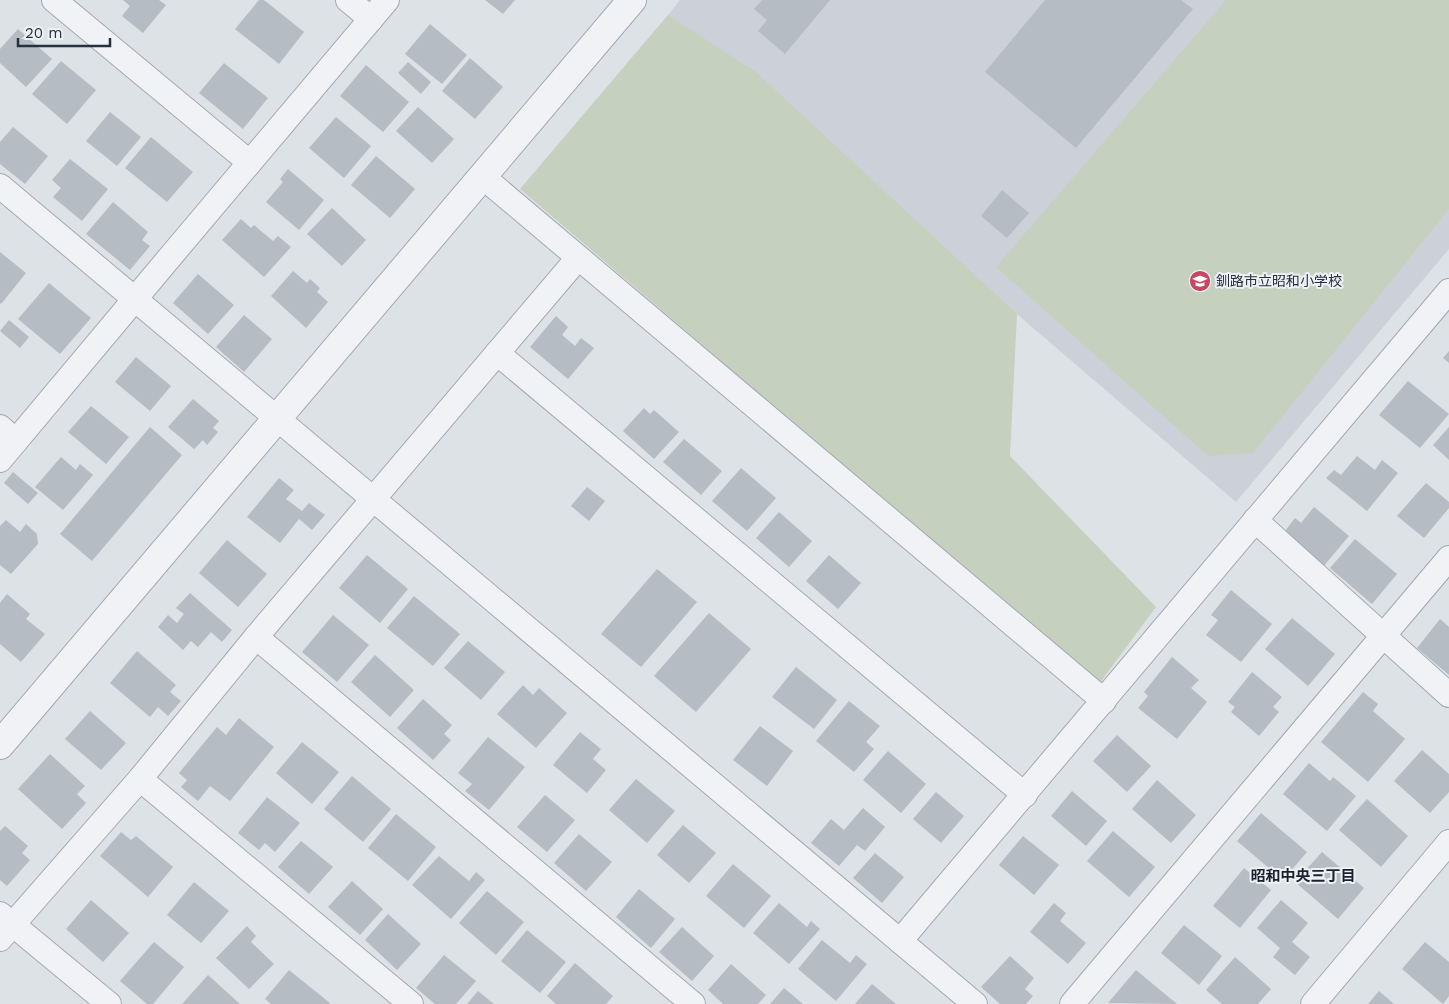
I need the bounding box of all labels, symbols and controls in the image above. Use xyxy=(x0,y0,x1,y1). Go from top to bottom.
scale bar xyxy=(18,15,110,47)
text: 20 m xyxy=(25,24,63,42)
school or university icon: 釧路市立昭和小学校 xyxy=(1188,269,1212,293)
place label: 釧路市立昭和小学校 xyxy=(1216,273,1342,289)
district label: 昭和中央三丁目 xyxy=(1250,867,1356,885)

